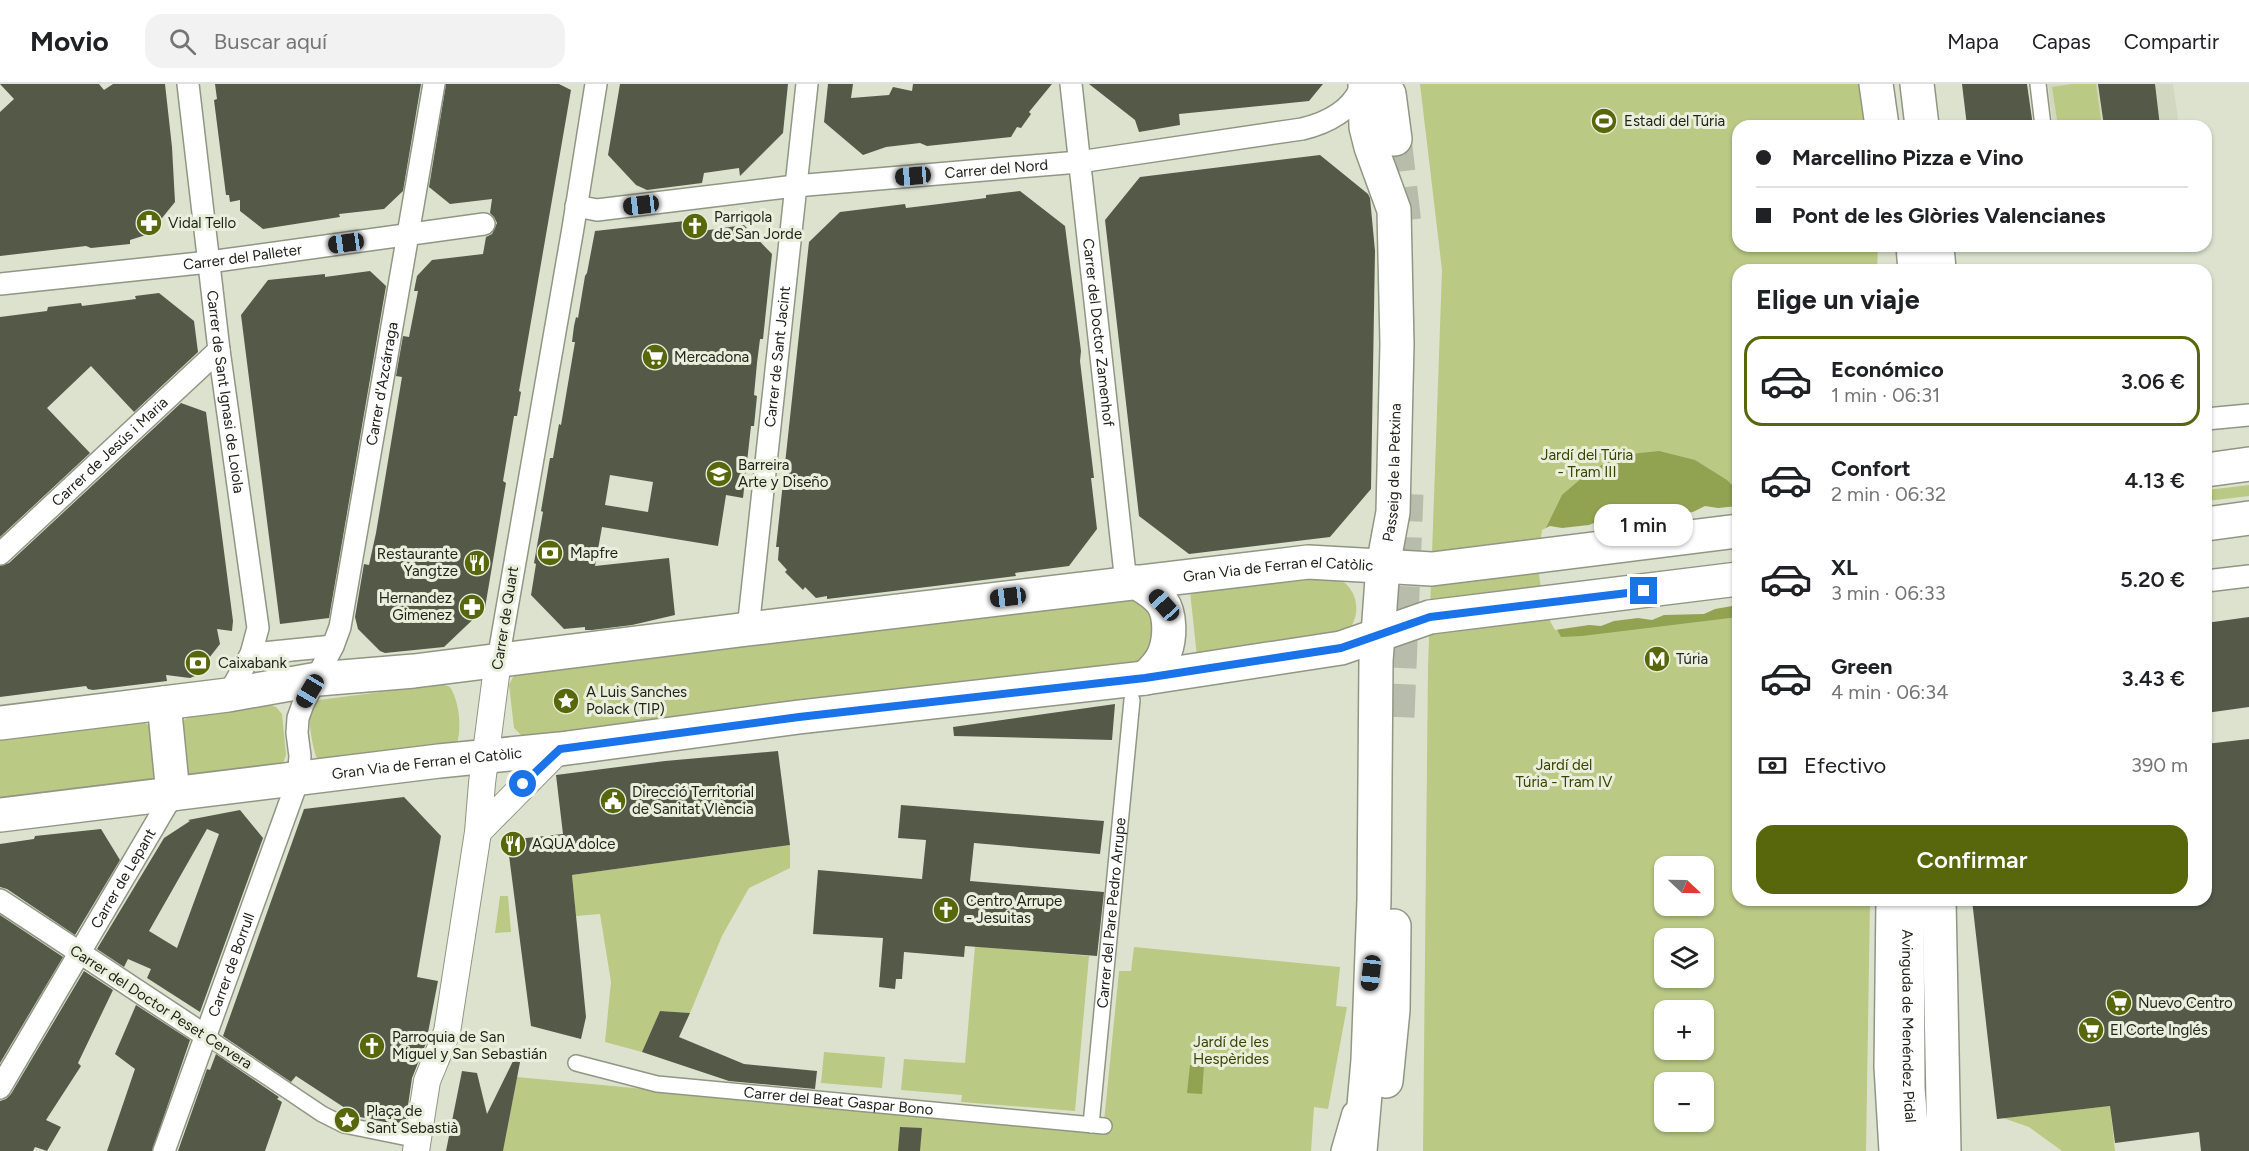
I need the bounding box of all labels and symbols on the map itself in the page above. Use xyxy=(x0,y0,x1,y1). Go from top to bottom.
sports icon: Estadi del Túria xyxy=(1589,106,1619,136)
place label: Estadi del Túria xyxy=(1624,112,1725,130)
street label: Carrer del Nord xyxy=(944,156,1049,182)
car xyxy=(894,165,932,187)
car xyxy=(622,194,660,216)
pharmacy icon: Vidal Tello xyxy=(134,208,164,238)
place label: Parriqola de San Jorde xyxy=(714,208,802,243)
church icon: Parriqola de San Jorde xyxy=(680,211,710,241)
place label: Vidal Tello xyxy=(168,214,236,232)
car xyxy=(327,232,365,254)
street label: Carrer del Doctor Zamenhof xyxy=(1079,237,1118,428)
street label: Carrer del Palleter xyxy=(182,240,303,274)
street label: Carrer de Sant Jacint xyxy=(761,285,794,428)
street label: Carrer de Sant Ignasi de Loiola xyxy=(203,289,248,494)
street label: Carrer d'Azcárraga xyxy=(363,321,402,447)
supermarket icon: Mercadona xyxy=(640,342,670,372)
place label: Mercadona xyxy=(674,348,749,366)
street label: Carrer de Jesús i Maria xyxy=(48,393,172,510)
street label: Passeig de la Petxina xyxy=(1379,403,1405,543)
park label: Jardí del Túria - Tram III xyxy=(1541,446,1633,481)
place label: Barreira Arte y Diseño xyxy=(738,456,829,491)
school or university icon: Barreira Arte y Diseño xyxy=(704,459,734,489)
callout: 1 min xyxy=(1594,504,1694,546)
bank icon: Mapfre xyxy=(535,538,565,568)
place label: Mapfre xyxy=(570,544,618,562)
place label: Restaurante Yangtze xyxy=(377,545,458,580)
restaurant icon: Restaurante Yangtze xyxy=(462,548,492,578)
street label: Gran Via de Ferran el Catòlic xyxy=(1182,553,1374,586)
street label: Carrer de Quart xyxy=(488,565,522,671)
route end xyxy=(1630,577,1657,604)
car xyxy=(989,586,1027,608)
car xyxy=(1145,586,1183,624)
place label: Hernandez Gimenez xyxy=(379,589,452,624)
pharmacy icon: Hernandez Gimenez xyxy=(457,592,487,622)
metro station icon: Túria xyxy=(1642,644,1672,674)
bank icon: Caixabank xyxy=(183,648,213,678)
place label: Túria xyxy=(1676,650,1708,668)
place label: Caixabank xyxy=(218,654,287,672)
car xyxy=(293,671,327,711)
place label: A Luis Sanches Polack (TIP) xyxy=(586,683,687,718)
place icon: A Luis Sanches Polack (TIP) xyxy=(551,686,581,716)
street label: Gran Via de Ferran el Catòlic xyxy=(331,744,523,783)
park label: Jardí del Túria - Tram IV xyxy=(1515,756,1613,791)
route start xyxy=(509,770,536,797)
place label: Direcció Territorial de Sanitat Vlència xyxy=(632,783,754,818)
public building icon: Direcció Territorial de Sanitat Vlència xyxy=(598,786,628,816)
street label: Carrer del Pare Pedro Arrupe xyxy=(1093,817,1130,1009)
street label: Carrer de Lepant xyxy=(87,825,160,932)
restaurant icon: AQUA dolce xyxy=(498,829,528,859)
place label: AQUA dolce xyxy=(532,835,615,853)
north arrow xyxy=(1654,856,1714,916)
place label: Centro Arrupe - Jesuitas xyxy=(966,892,1062,927)
church icon: Centro Arrupe - Jesuitas xyxy=(931,895,961,925)
street label: Carrer de Borrull xyxy=(204,910,258,1019)
street label: Avinguda de Menéndez Pidal xyxy=(1898,929,1920,1123)
street label: Carrer del Doctor Peset Cervera xyxy=(66,941,256,1073)
car xyxy=(1360,954,1382,992)
supermarket icon: Nuevo Centro xyxy=(2104,988,2134,1018)
place label: Nuevo Centro xyxy=(2138,994,2233,1012)
supermarket icon: El Corte Inglés xyxy=(2076,1015,2106,1045)
place label: El Corte Inglés xyxy=(2110,1021,2208,1039)
place label: Parroquia de San Miguel y San Sebastián xyxy=(392,1028,547,1063)
church icon: Parroquia de San Miguel y San Sebastián xyxy=(357,1031,387,1061)
park label: Jardí de les Hespèrides xyxy=(1193,1033,1269,1068)
street label: Carrer del Beat Gaspar Bono xyxy=(743,1083,934,1119)
place label: Plaça de Sant Sebastià xyxy=(366,1102,458,1137)
place icon: Plaça de Sant Sebastià xyxy=(332,1105,362,1135)

